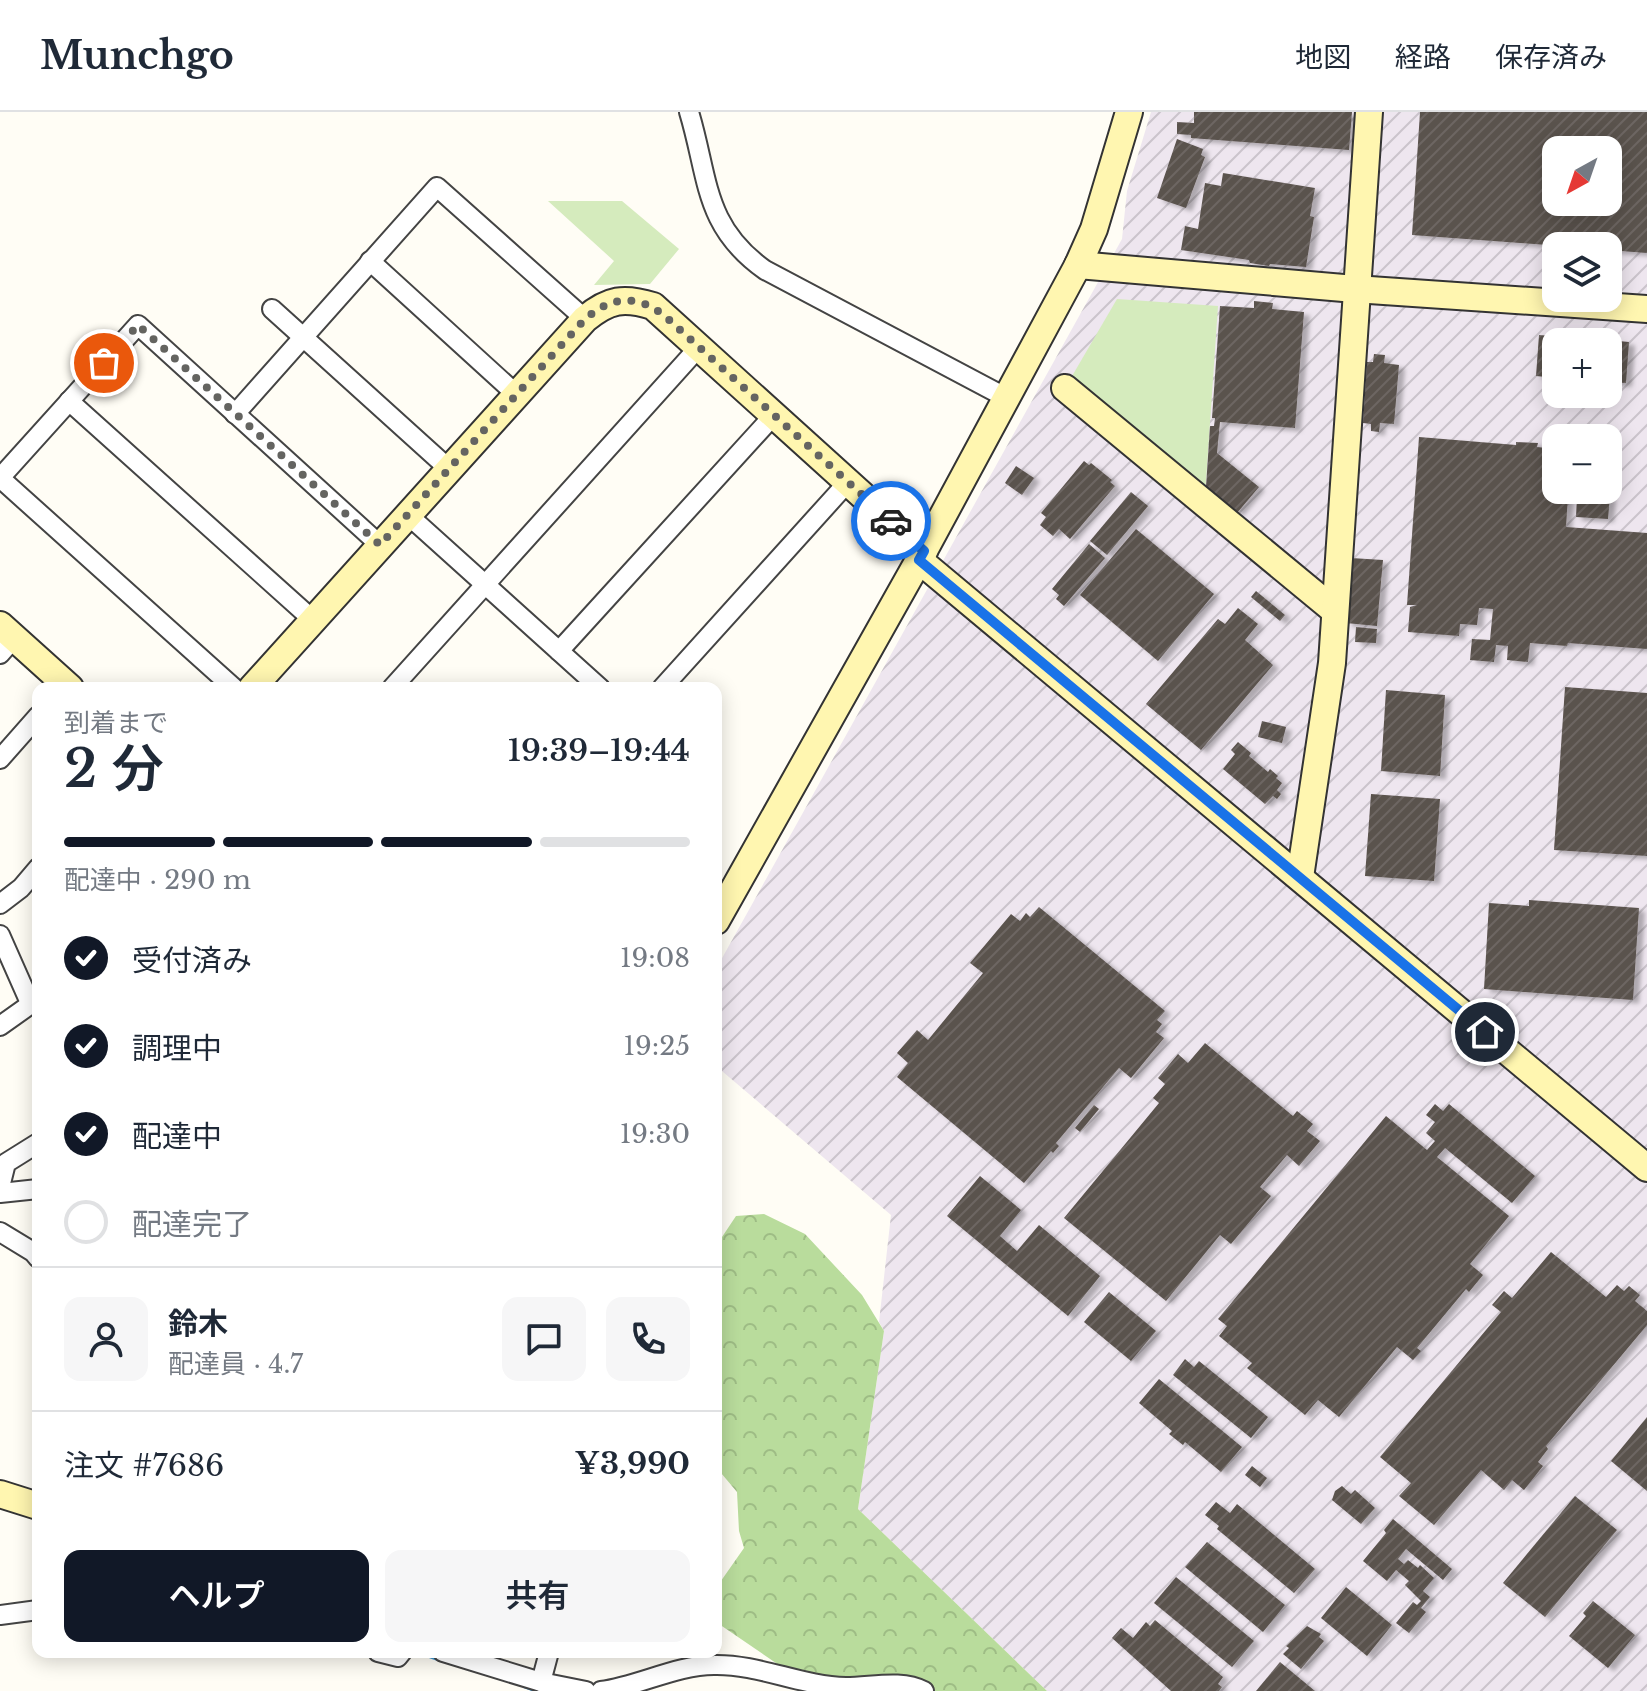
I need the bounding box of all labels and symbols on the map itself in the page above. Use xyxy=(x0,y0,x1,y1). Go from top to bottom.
north arrow xyxy=(1542,136,1622,216)
pin xyxy=(70,329,138,397)
courier xyxy=(851,481,931,561)
pin xyxy=(1451,998,1519,1066)

